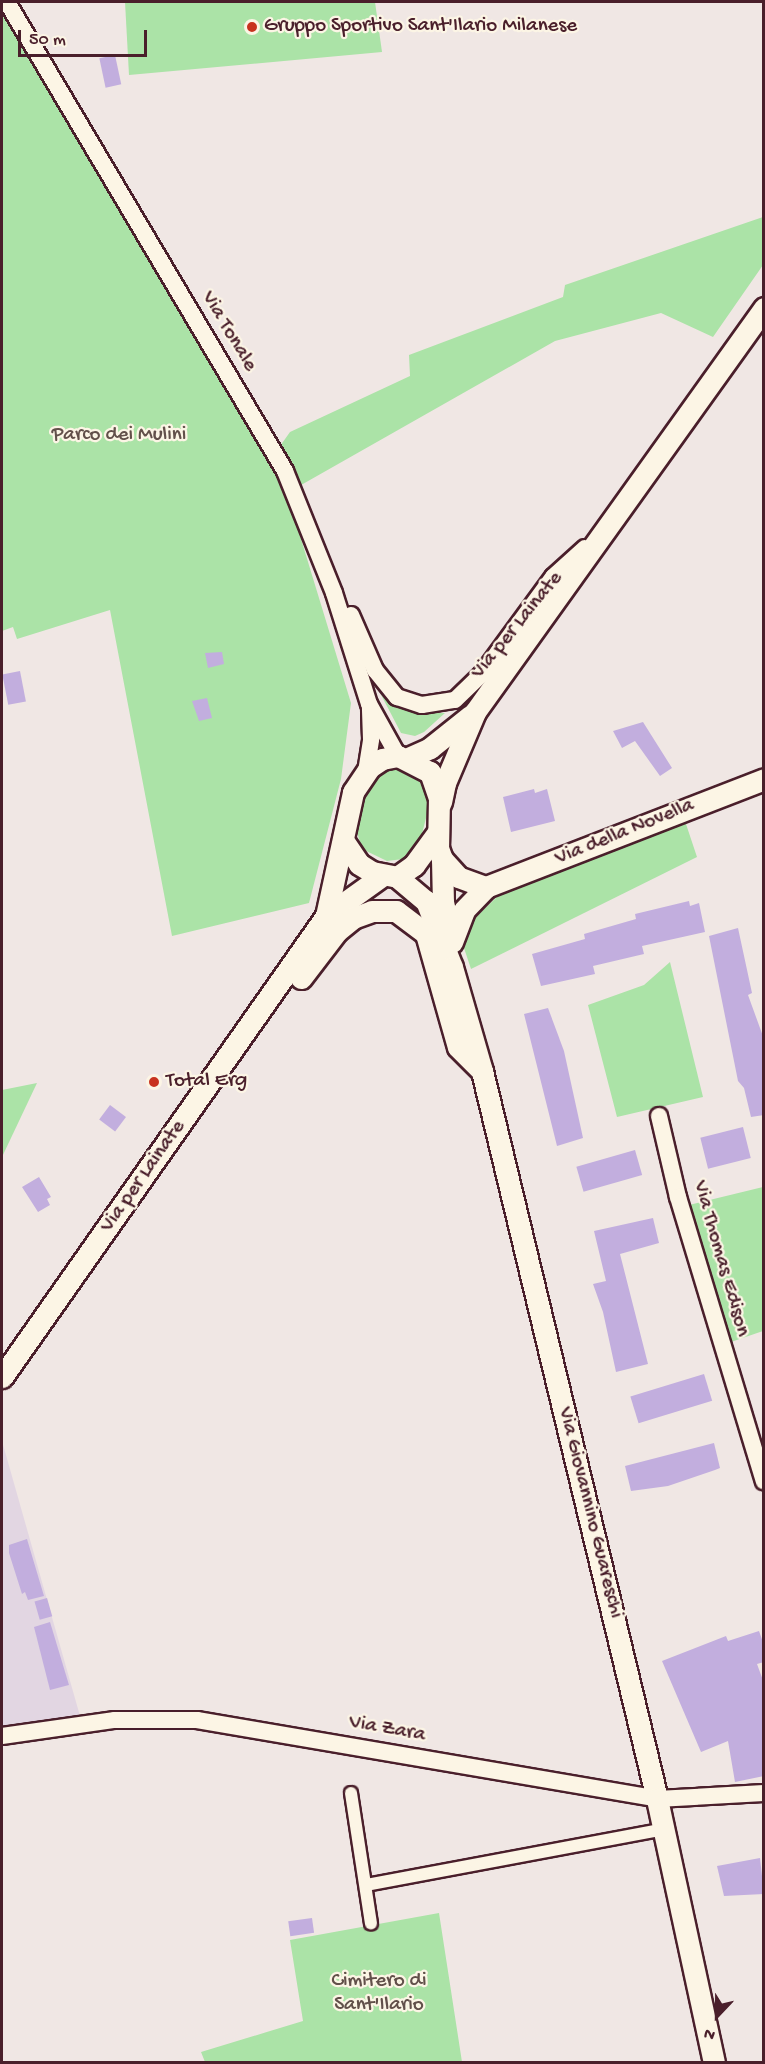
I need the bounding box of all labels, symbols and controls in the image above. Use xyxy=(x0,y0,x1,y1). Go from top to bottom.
place label: Gruppo Sportivo Sant'Ilario Milanese xyxy=(264,14,577,40)
scale bar xyxy=(21,18,150,56)
marker: Gruppo Sportivo Sant'Ilario Milanese xyxy=(245,20,259,34)
text: 50 m xyxy=(29,30,66,51)
street label: Via Tonale xyxy=(194,287,262,377)
park label: Parco dei Mulini xyxy=(52,423,186,449)
street label: Via per Lainate xyxy=(467,567,569,685)
street label: Via della Novella xyxy=(552,794,698,872)
place label: Total Erg xyxy=(166,1069,247,1095)
marker: Total Erg xyxy=(147,1075,161,1089)
street label: Via per Lainate xyxy=(96,1116,192,1238)
street label: Via Thomas Edison xyxy=(686,1178,754,1340)
street label: Via Giovannino Guareschi xyxy=(551,1405,627,1621)
street label: Via Zara xyxy=(347,1711,427,1749)
park label: Cimitero di Sant'Ilario xyxy=(332,1969,426,2019)
north arrow xyxy=(687,1986,747,2046)
text: N xyxy=(702,2022,718,2044)

